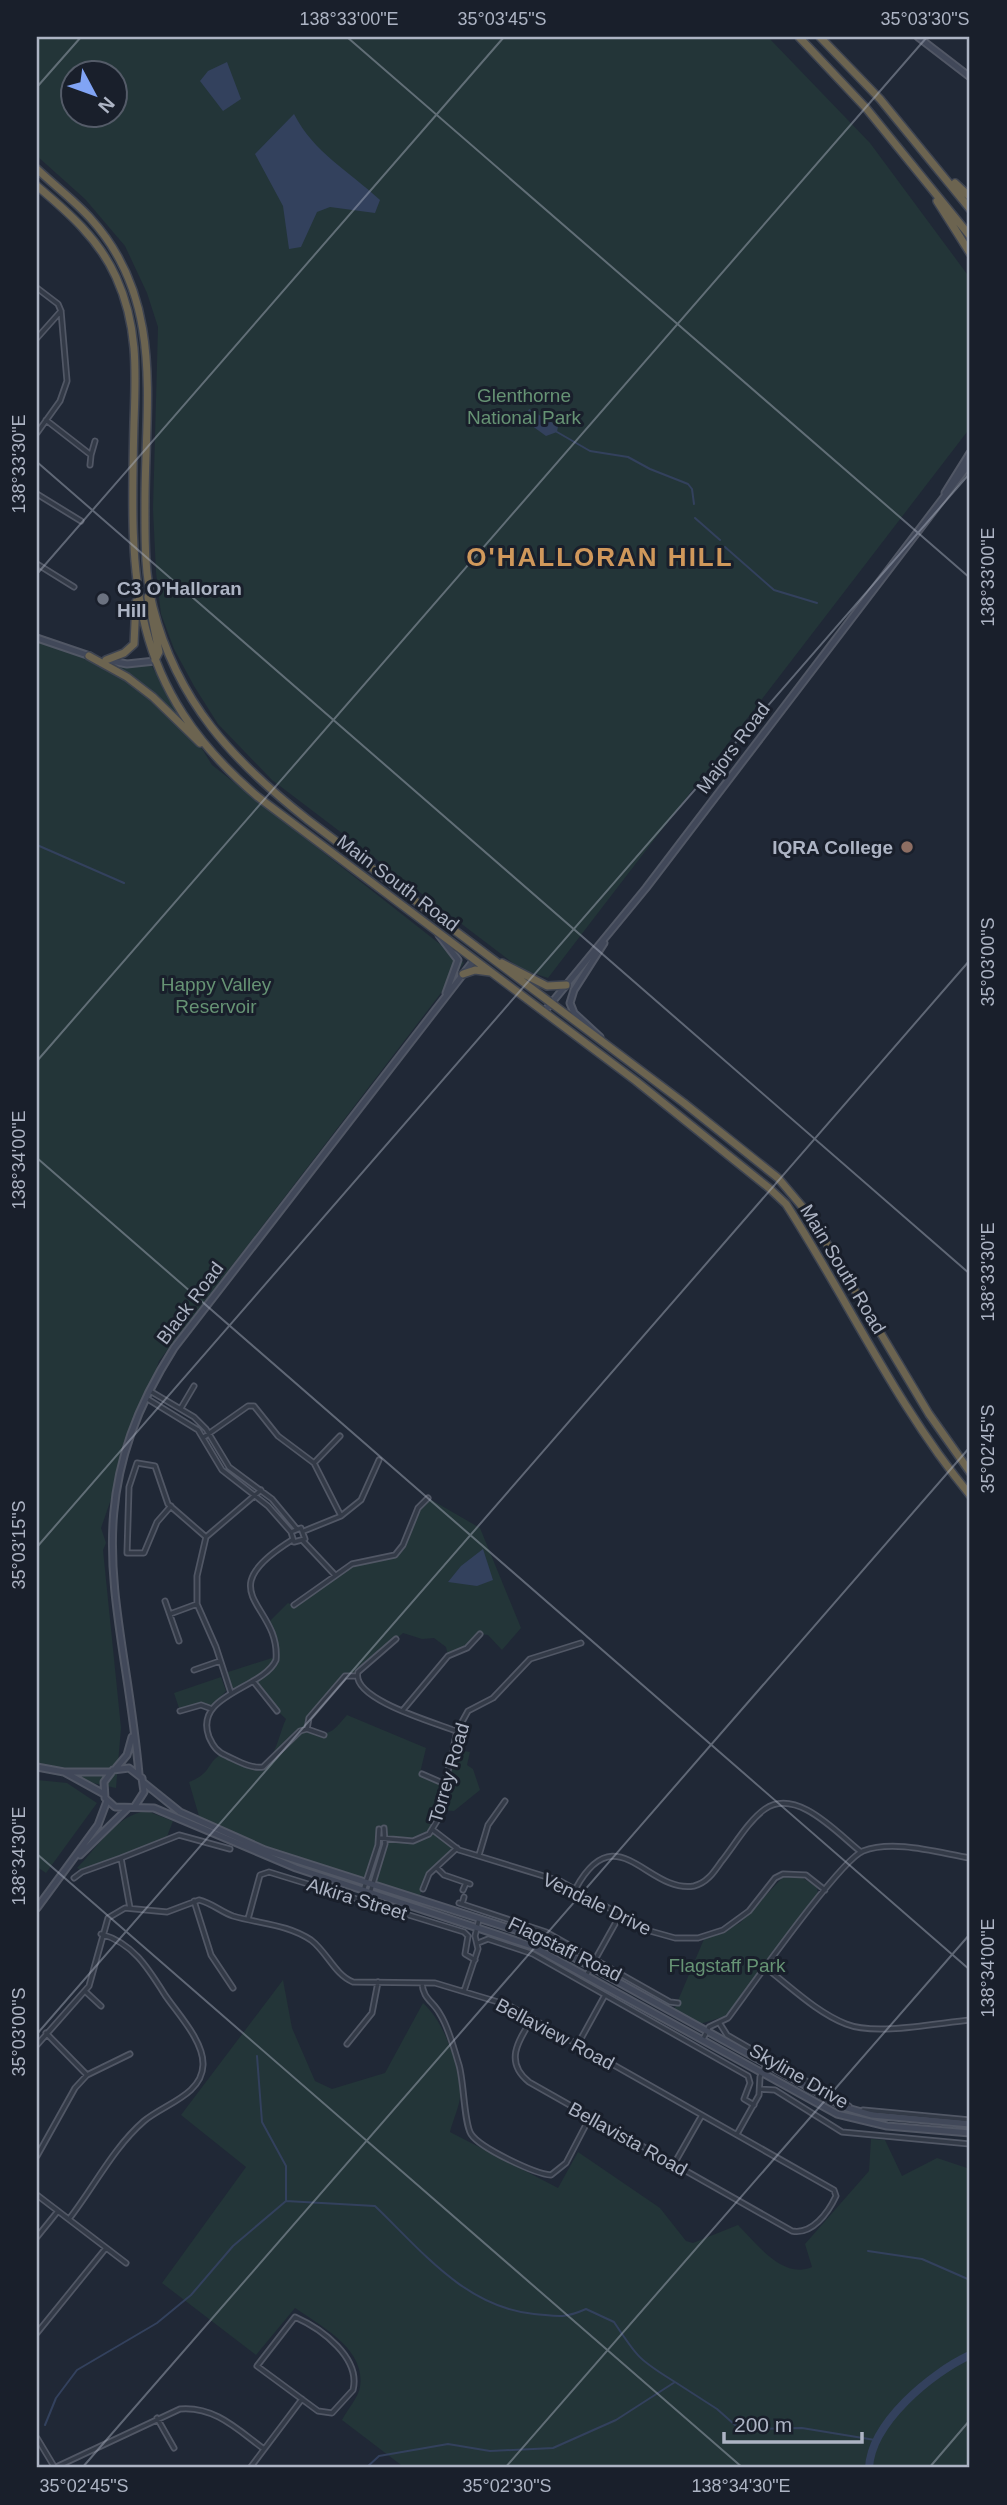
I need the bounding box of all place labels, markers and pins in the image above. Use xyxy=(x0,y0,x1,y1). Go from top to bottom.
place label: C3 O'Halloran Hill xyxy=(117,578,242,621)
marker: C3 O'Halloran Hill xyxy=(95,591,111,607)
place label: IQRA College xyxy=(772,837,893,858)
marker: IQRA College xyxy=(899,839,915,855)

